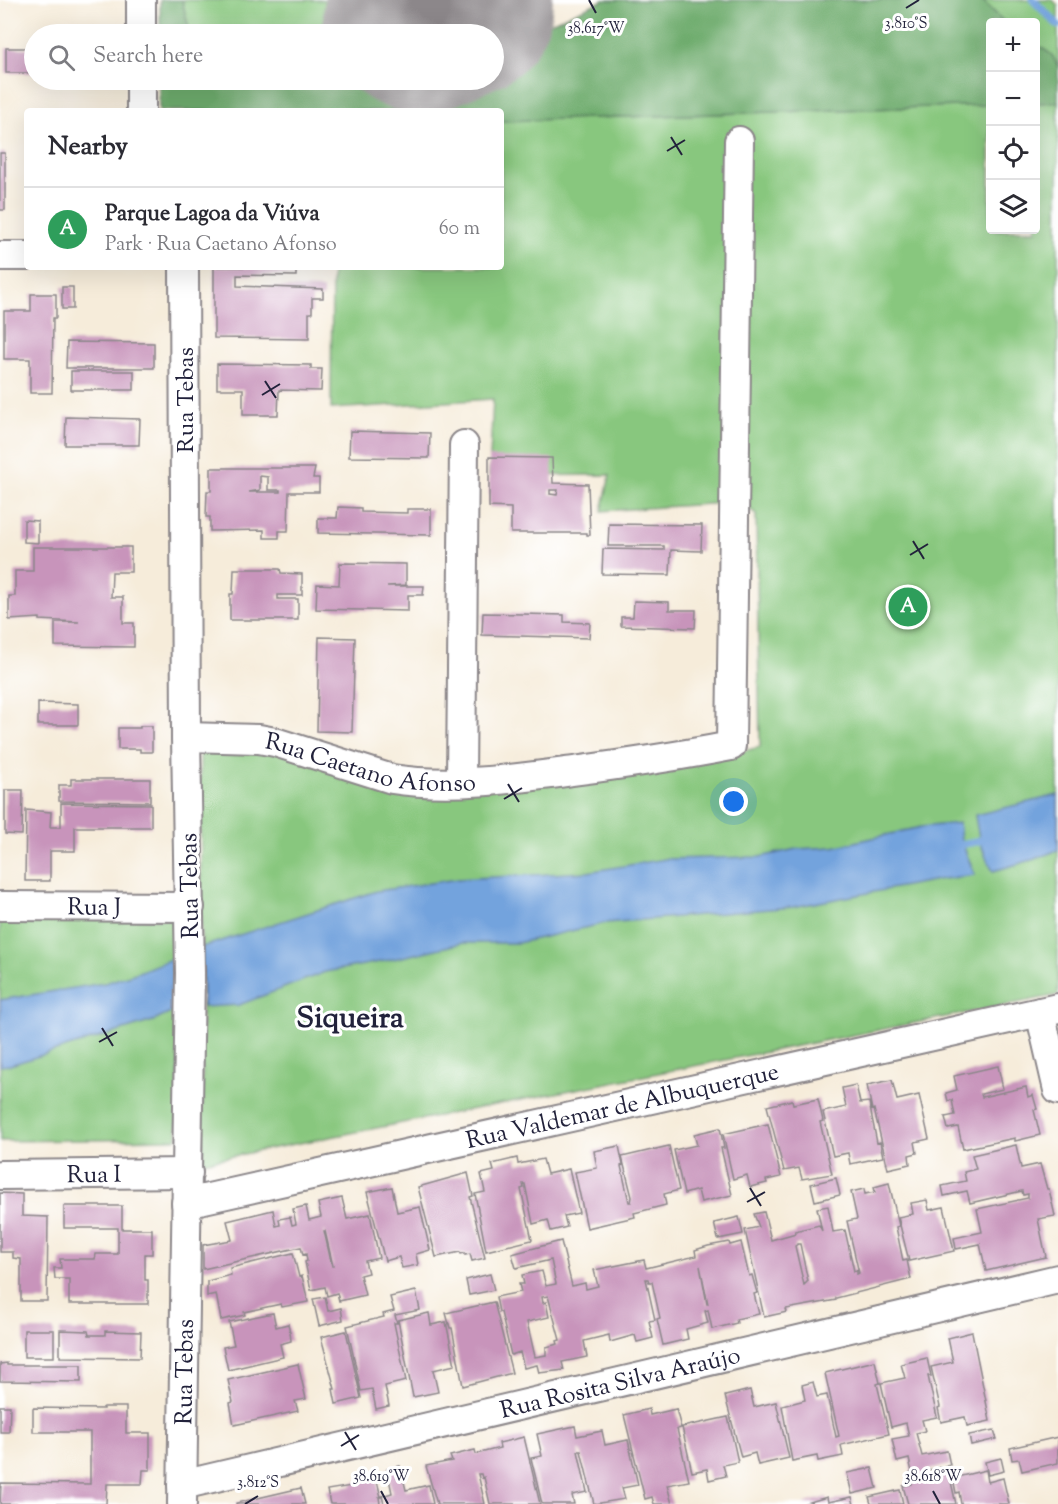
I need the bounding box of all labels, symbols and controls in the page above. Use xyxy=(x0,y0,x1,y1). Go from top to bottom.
text: 3.810°S xyxy=(885,14,927,35)
map controls xyxy=(986,18,1040,234)
button: + xyxy=(986,18,1040,72)
text: 38.617°W xyxy=(567,19,625,40)
search box xyxy=(24,24,504,90)
icon: search xyxy=(45,41,78,74)
text: Search here xyxy=(93,41,203,73)
button: − xyxy=(986,72,1040,126)
button: locate xyxy=(986,126,1040,180)
text: Nearby xyxy=(48,129,128,166)
button: layers xyxy=(986,180,1040,234)
text: Parque Lagoa da Viúva xyxy=(105,199,320,231)
text: A xyxy=(59,215,76,244)
text: 60 m xyxy=(439,215,480,244)
text: Park · Rua Caetano Afonso xyxy=(105,231,337,260)
street label: Rua Tebas xyxy=(170,347,204,453)
pin: A xyxy=(888,584,928,630)
street label: Rua Caetano Afonso xyxy=(262,726,477,802)
your location xyxy=(719,787,748,816)
street label: Rua Tebas xyxy=(173,833,209,939)
street label: Rua J xyxy=(67,891,121,926)
district label: Siqueira xyxy=(296,998,404,1041)
street label: Rua Valdemar de Albuquerque xyxy=(463,1056,782,1159)
street label: Rua I xyxy=(67,1159,122,1193)
street label: Rua Tebas xyxy=(168,1319,204,1425)
street label: Rua Rosita Silva Araújo xyxy=(497,1339,744,1429)
text: 38.619°W xyxy=(353,1467,410,1488)
text: 38.618°W xyxy=(904,1467,962,1488)
text: 3.812°S xyxy=(237,1473,279,1494)

